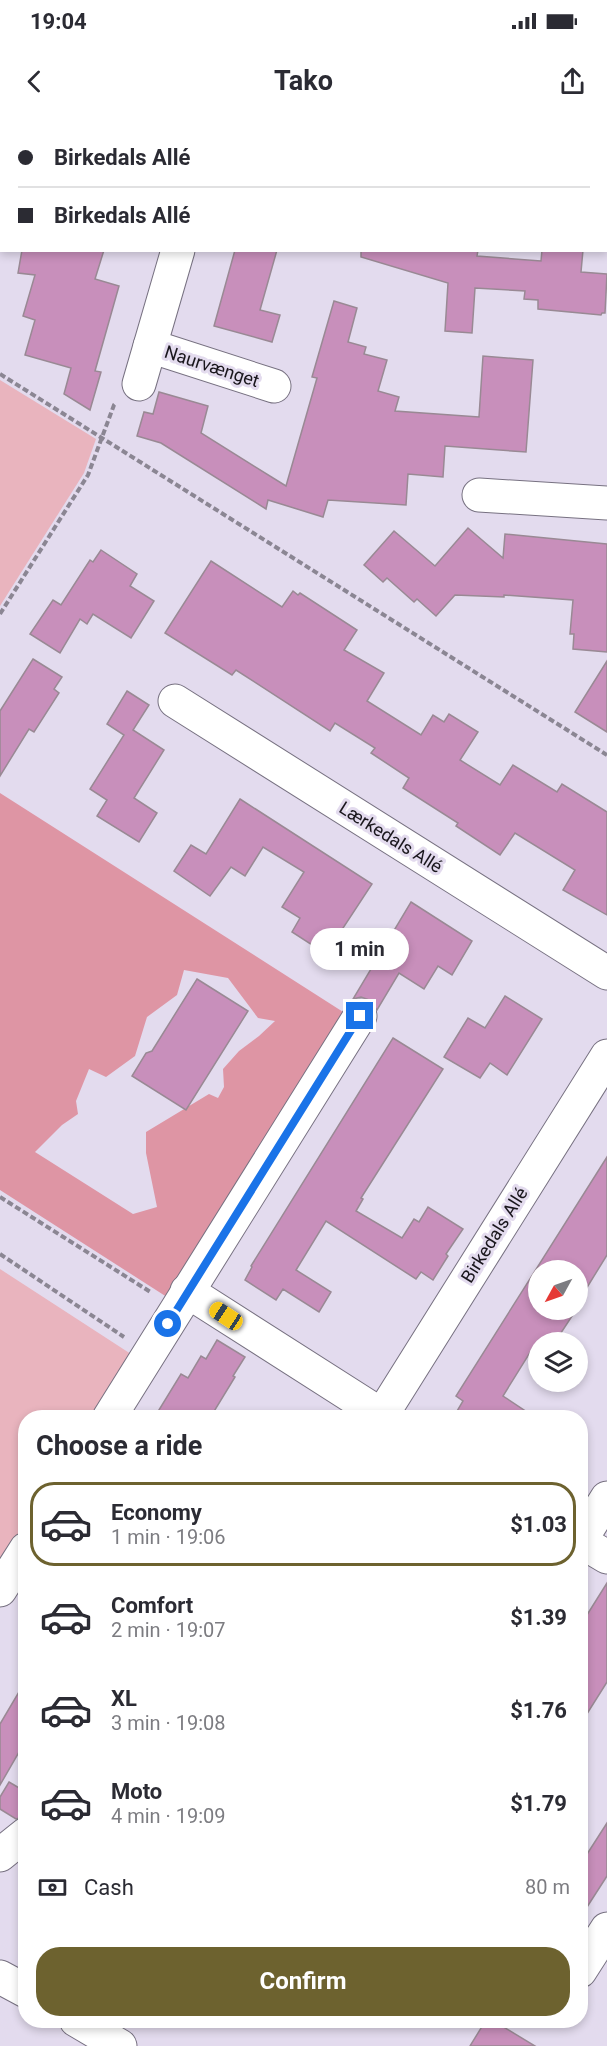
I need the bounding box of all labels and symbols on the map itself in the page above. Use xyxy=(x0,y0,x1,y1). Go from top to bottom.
street label: Naurvænget xyxy=(162,341,262,391)
street label: Lærkedals Allé xyxy=(336,797,446,877)
callout: 1 min xyxy=(310,929,410,971)
route end xyxy=(346,1002,373,1029)
street label: Birkedals Allé xyxy=(456,1184,532,1286)
north arrow xyxy=(528,1260,588,1320)
car xyxy=(206,1299,246,1333)
route start xyxy=(154,1310,181,1337)

